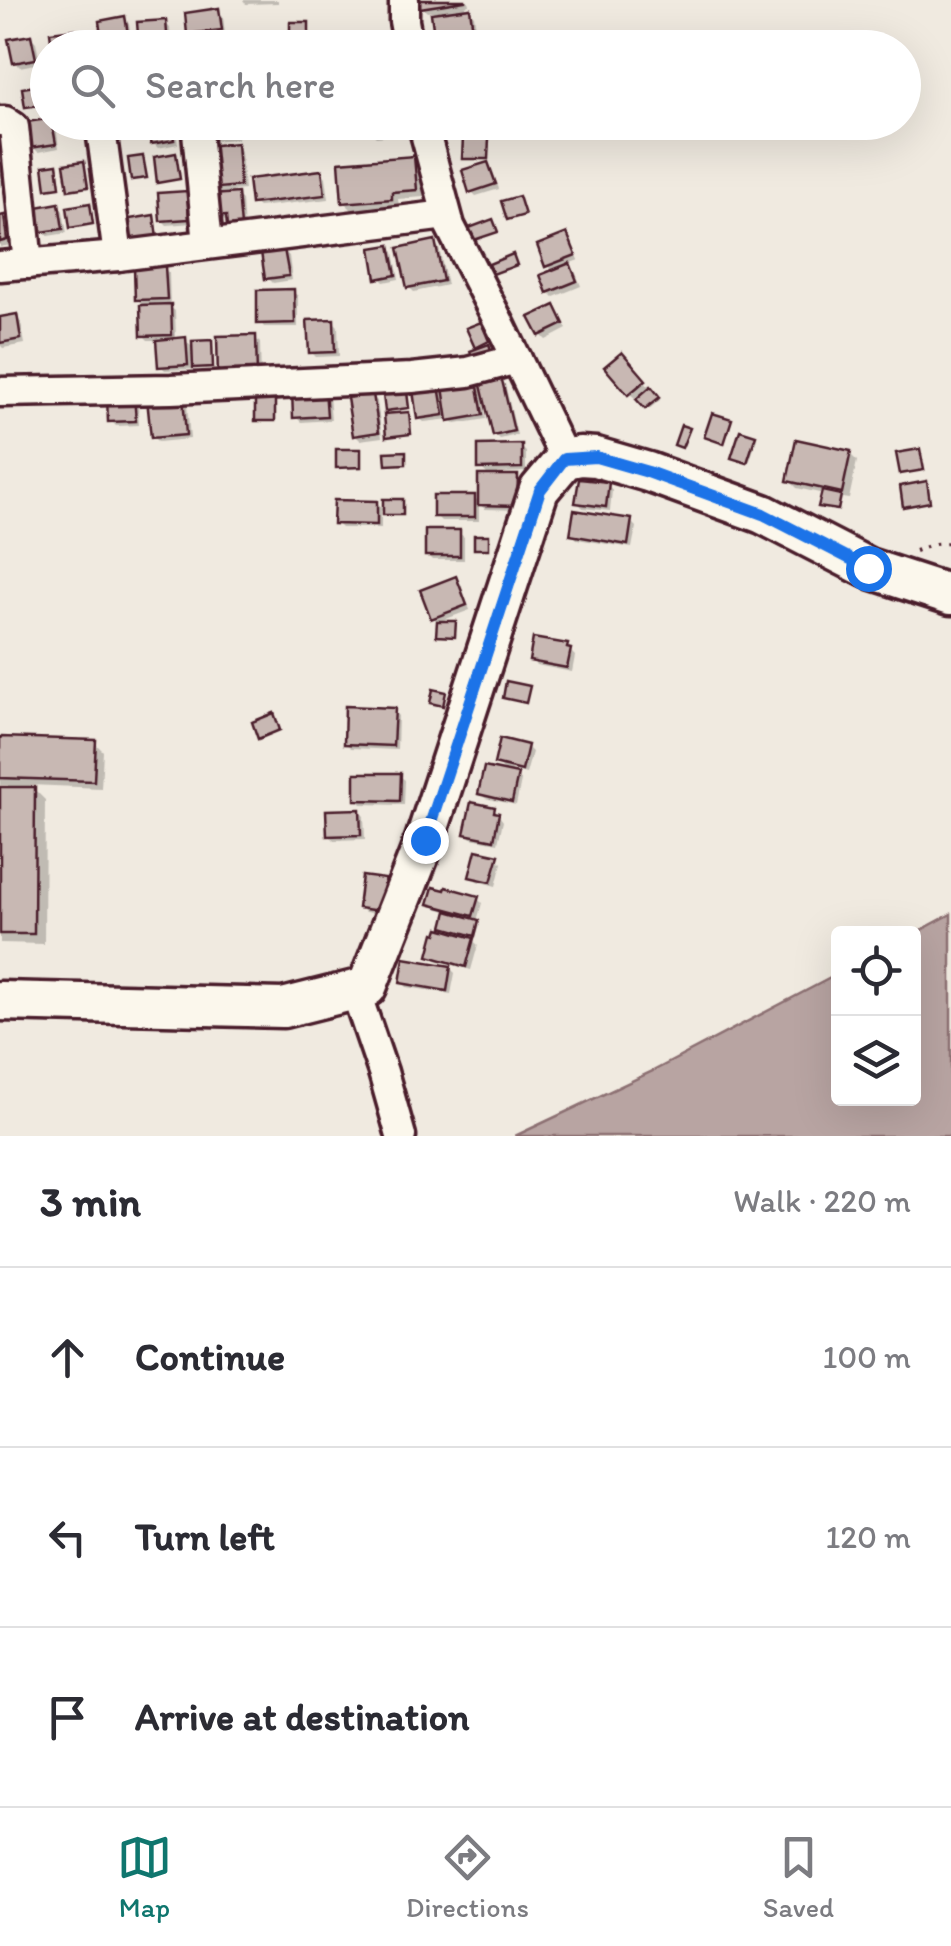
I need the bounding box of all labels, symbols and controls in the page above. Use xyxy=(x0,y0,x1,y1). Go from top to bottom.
search box xyxy=(30,30,921,140)
icon: search xyxy=(65,58,120,113)
text: Search here xyxy=(145,62,336,108)
route start xyxy=(846,546,892,592)
route end xyxy=(403,818,449,864)
map controls xyxy=(831,926,921,1106)
button: locate xyxy=(831,926,921,1016)
button: layers xyxy=(831,1016,921,1106)
text: 3 min xyxy=(40,1176,141,1227)
text: Walk · 220 m xyxy=(733,1182,911,1220)
icon: ahead xyxy=(40,1330,95,1385)
text: Continue xyxy=(135,1334,285,1380)
text: 100 m xyxy=(823,1338,911,1376)
icon: left xyxy=(40,1510,95,1565)
text: Turn left xyxy=(135,1514,275,1560)
text: 120 m xyxy=(825,1518,911,1556)
icon: arrive xyxy=(40,1690,95,1745)
text: Arrive at destination xyxy=(135,1694,470,1740)
tab: Map xyxy=(117,1830,172,1924)
tab: Directions xyxy=(406,1830,529,1924)
tab: Saved xyxy=(763,1830,834,1924)

